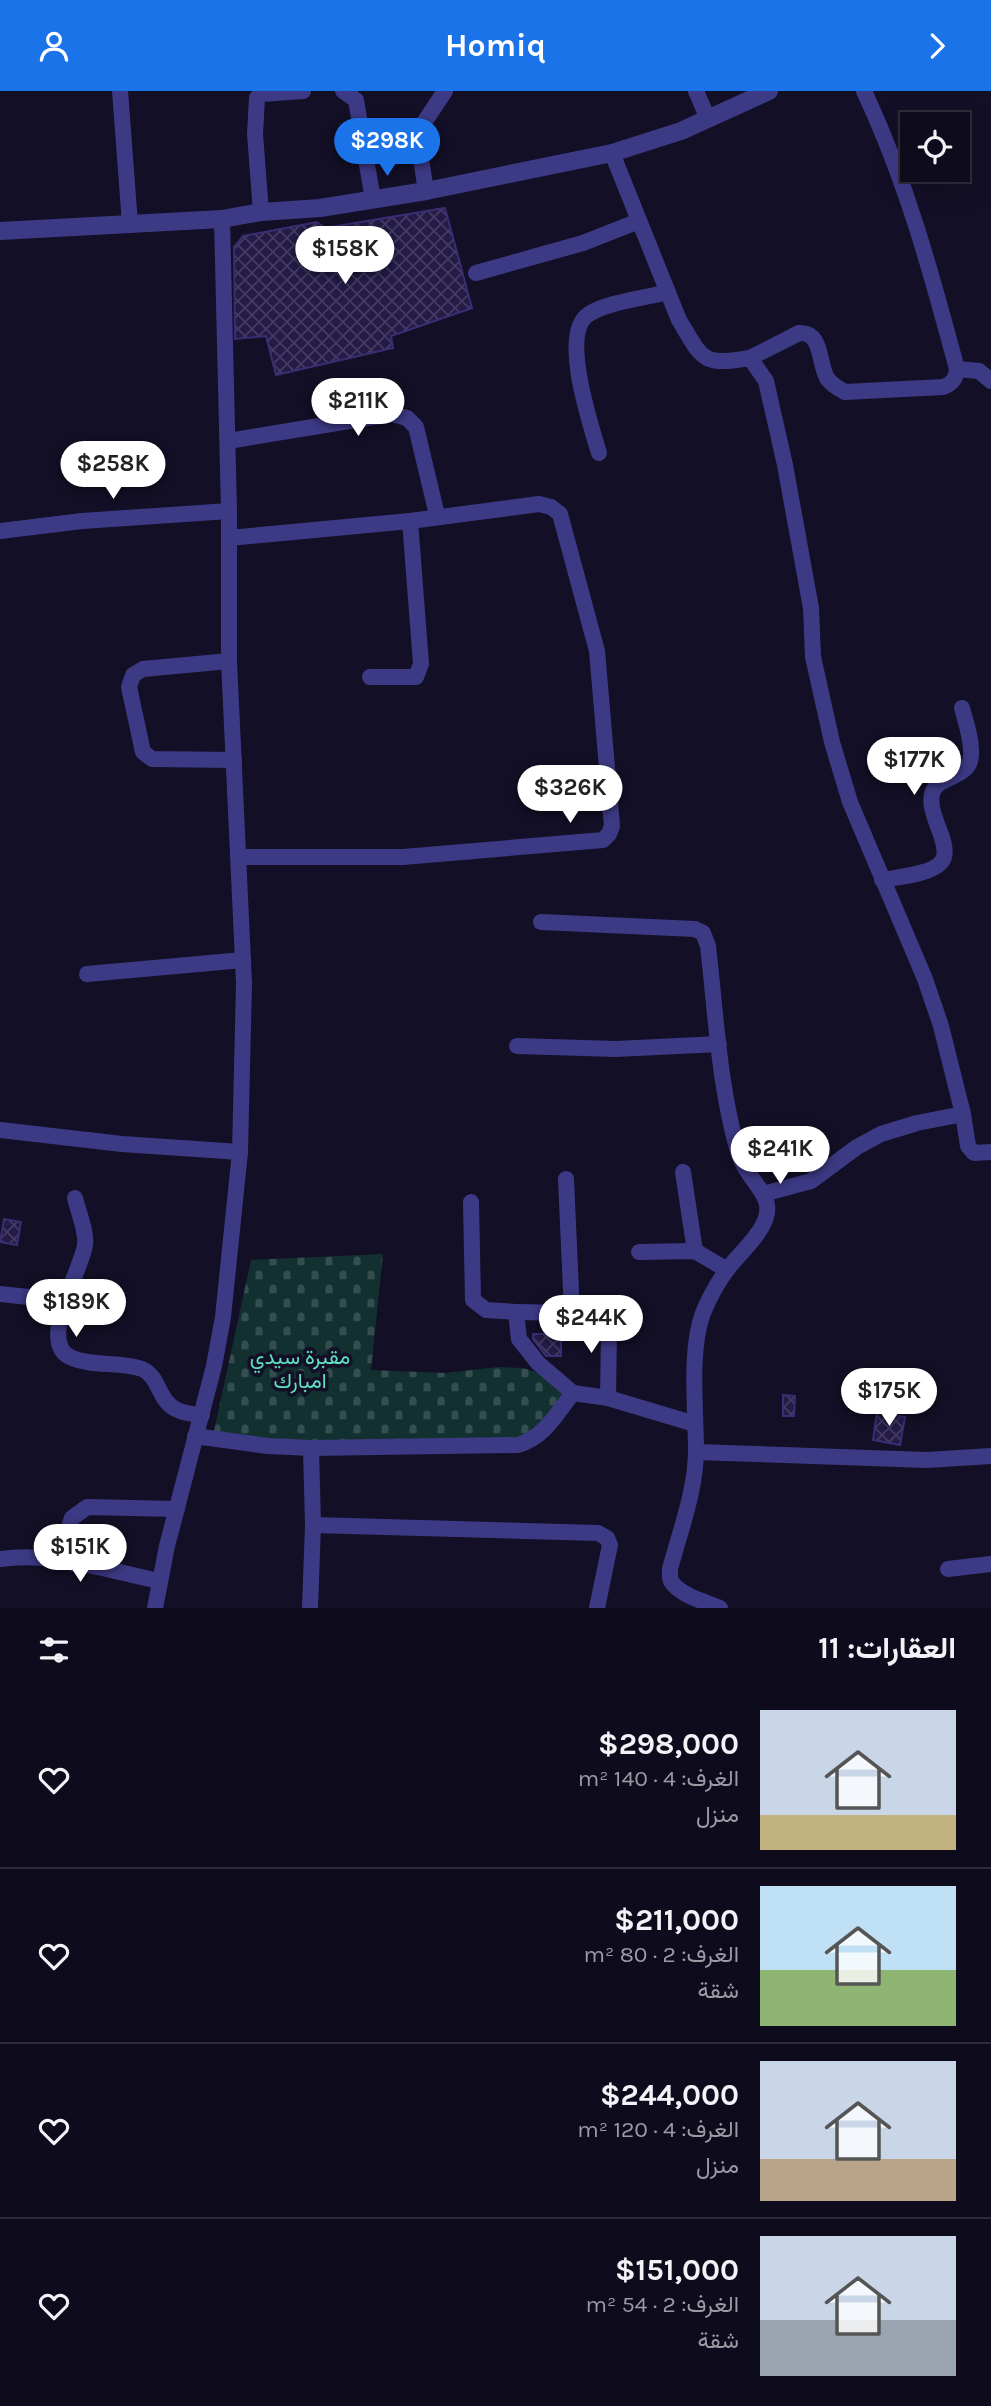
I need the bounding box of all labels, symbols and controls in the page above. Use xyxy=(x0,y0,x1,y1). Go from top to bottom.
icon: person xyxy=(35,27,73,65)
text: Homiq xyxy=(445,27,546,64)
icon: forward xyxy=(918,27,956,65)
map controls xyxy=(900,112,970,182)
button: locate xyxy=(900,112,970,182)
pin: $298K xyxy=(338,119,436,178)
text: $298K xyxy=(350,127,424,154)
pin: $158K xyxy=(296,227,394,286)
text: $158K xyxy=(311,235,379,262)
pin: $211K xyxy=(309,379,407,438)
text: $211K xyxy=(327,387,389,414)
pin: $258K xyxy=(64,441,162,501)
text: $258K xyxy=(76,450,150,477)
pin: $177K xyxy=(865,737,963,797)
text: $177K xyxy=(883,746,945,773)
pin: $326K xyxy=(521,765,619,825)
text: $326K xyxy=(533,774,607,801)
pin: $241K xyxy=(731,1127,829,1186)
text: $241K xyxy=(747,1135,813,1162)
pin: $189K xyxy=(27,1279,125,1339)
text: $189K xyxy=(42,1288,110,1315)
pin: $244K xyxy=(542,1295,640,1355)
text: $244K xyxy=(555,1304,627,1331)
park label: مقبرة سيدي امبارك xyxy=(250,1345,350,1394)
pin: $175K xyxy=(840,1369,938,1428)
text: $175K xyxy=(857,1377,921,1404)
pin: $151K xyxy=(31,1525,129,1584)
text: $151K xyxy=(50,1533,110,1560)
text: العقارات: 11 xyxy=(818,1630,956,1666)
icon: filters xyxy=(35,1631,73,1669)
text: $298,000 xyxy=(598,1726,739,1762)
icon: home xyxy=(816,1738,900,1822)
icon: heart xyxy=(35,1761,73,1799)
text: الغرف: 4 · 140 m² xyxy=(578,1765,739,1792)
text: منزل xyxy=(696,1801,739,1828)
text: $211,000 xyxy=(614,1902,739,1938)
icon: home xyxy=(816,1914,900,1998)
icon: heart xyxy=(35,1937,73,1975)
text: الغرف: 2 · 80 m² xyxy=(583,1941,739,1968)
text: شقة xyxy=(697,1977,739,2004)
text: $244,000 xyxy=(600,2077,739,2113)
icon: home xyxy=(816,2089,900,2173)
icon: heart xyxy=(35,2112,73,2150)
text: الغرف: 4 · 120 m² xyxy=(577,2116,739,2143)
text: منزل xyxy=(696,2152,739,2179)
text: $151,000 xyxy=(615,2252,739,2288)
icon: home xyxy=(816,2264,900,2348)
icon: heart xyxy=(35,2287,73,2325)
text: الغرف: 2 · 54 m² xyxy=(585,2291,739,2318)
text: شقة xyxy=(697,2327,739,2354)

